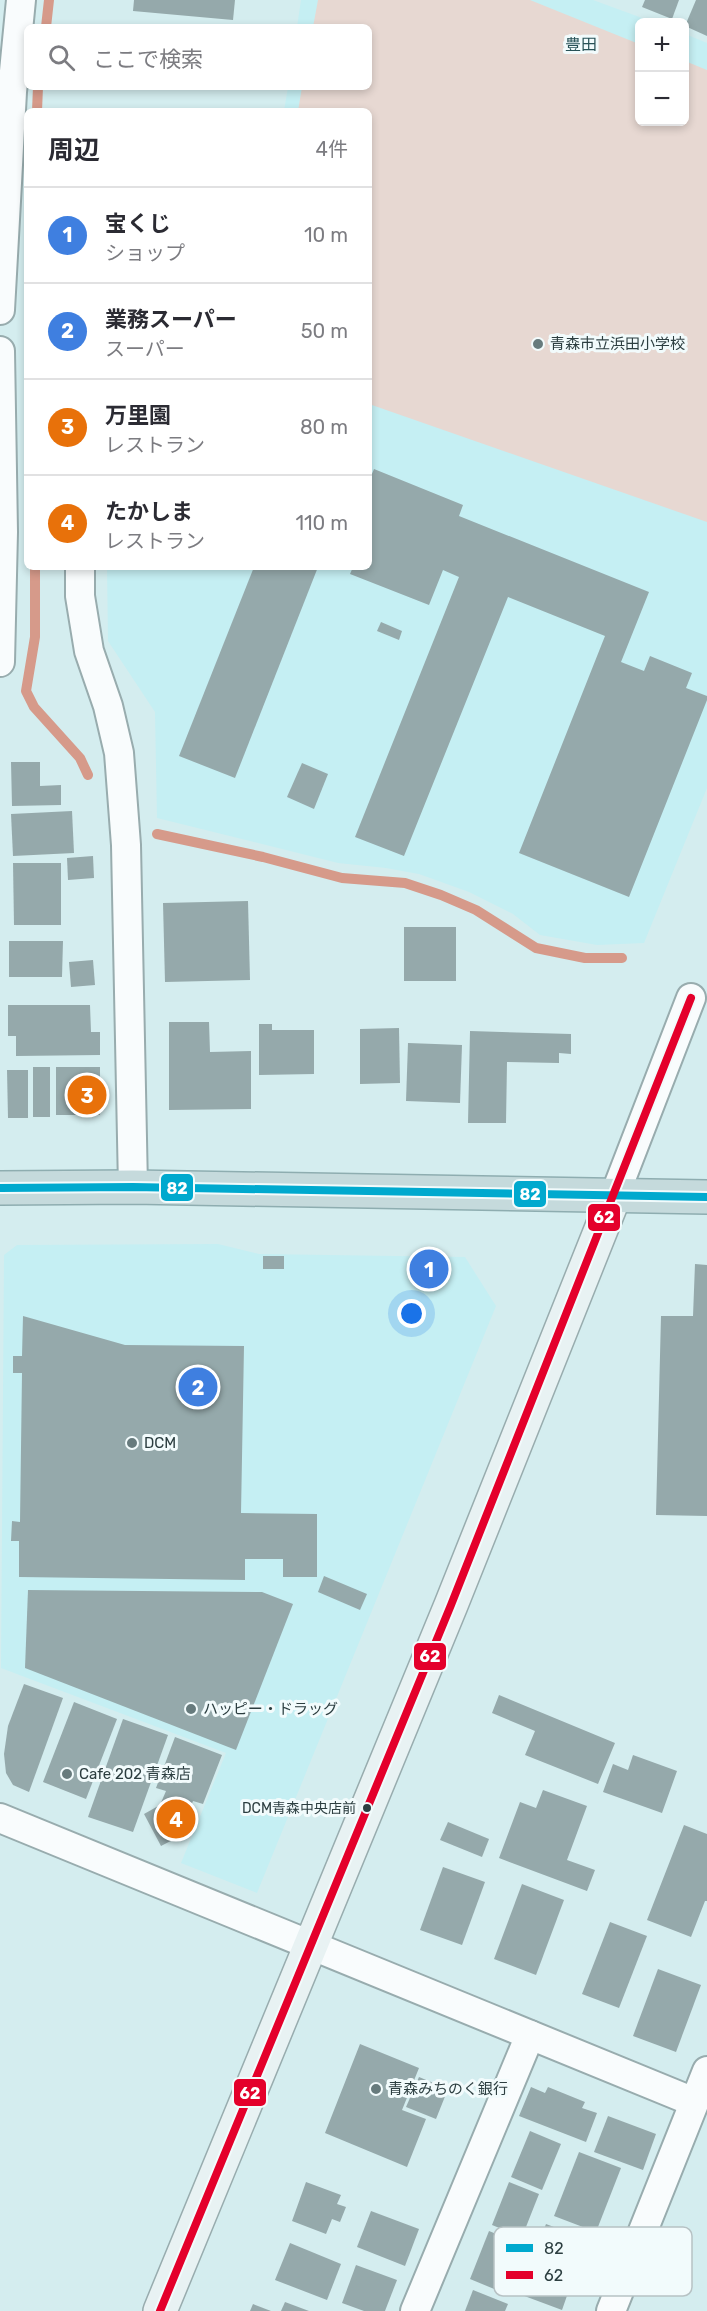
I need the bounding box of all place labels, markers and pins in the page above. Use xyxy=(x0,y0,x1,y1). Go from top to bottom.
place label: 青森市立浜田小学校 xyxy=(550,335,685,353)
marker: 青森市立浜田小学校 xyxy=(531,337,545,351)
pin: 3 xyxy=(68,1072,106,1118)
pin: 1 xyxy=(410,1246,448,1292)
pin: 2 xyxy=(178,1364,218,1410)
place label: DCM xyxy=(144,1434,176,1452)
marker: DCM xyxy=(125,1436,139,1450)
place label: ハッピー・ドラッグ xyxy=(203,1700,338,1718)
marker: ハッピー・ドラッグ xyxy=(184,1702,198,1716)
place label: Cafe 202 青森店 xyxy=(79,1765,191,1783)
marker: Cafe 202 青森店 xyxy=(60,1767,74,1781)
pin: 4 xyxy=(156,1796,195,1842)
place label: DCM青森中央店前 xyxy=(242,1800,356,1817)
marker: DCM青森中央店前 xyxy=(361,1802,373,1814)
place label: 青森みちのく銀行 xyxy=(388,2080,508,2098)
marker: 青森みちのく銀行 xyxy=(369,2082,383,2096)

